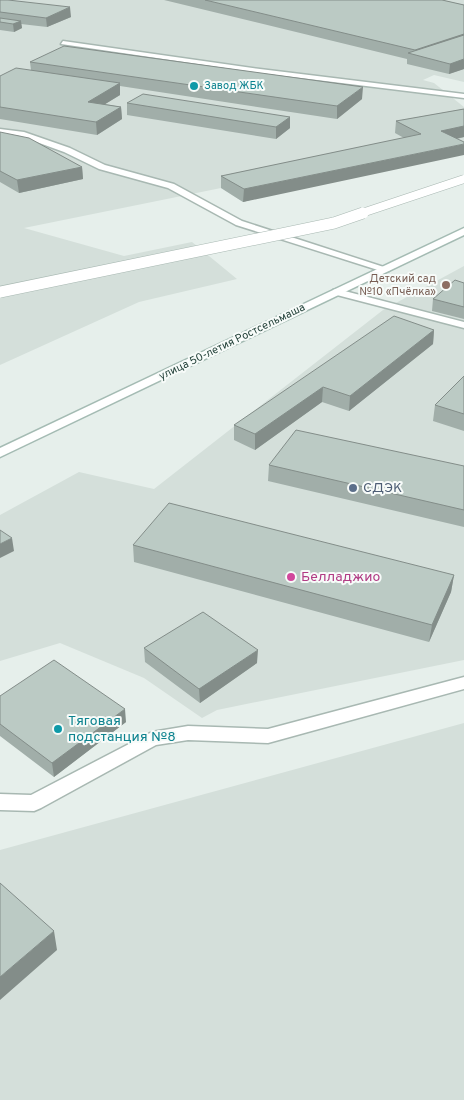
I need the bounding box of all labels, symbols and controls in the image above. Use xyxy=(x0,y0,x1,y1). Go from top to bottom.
place label: Завод ЖБК xyxy=(204,79,264,93)
marker: Завод ЖБК xyxy=(188,80,200,92)
place label: Детский сад №10 «Пчёлка» xyxy=(359,272,436,299)
marker: Детский сад №10 «Пчёлка» xyxy=(440,279,452,291)
street label: улица 50-летия Ростсельмаша xyxy=(157,300,308,384)
place label: СДЭК xyxy=(363,480,402,497)
marker: СДЭК xyxy=(347,482,359,494)
place label: Белладжио xyxy=(301,569,380,586)
marker: Белладжио xyxy=(285,571,297,583)
place label: Тяговая подстанция №8 xyxy=(68,713,176,746)
marker: Тяговая подстанция №8 xyxy=(52,723,64,735)

